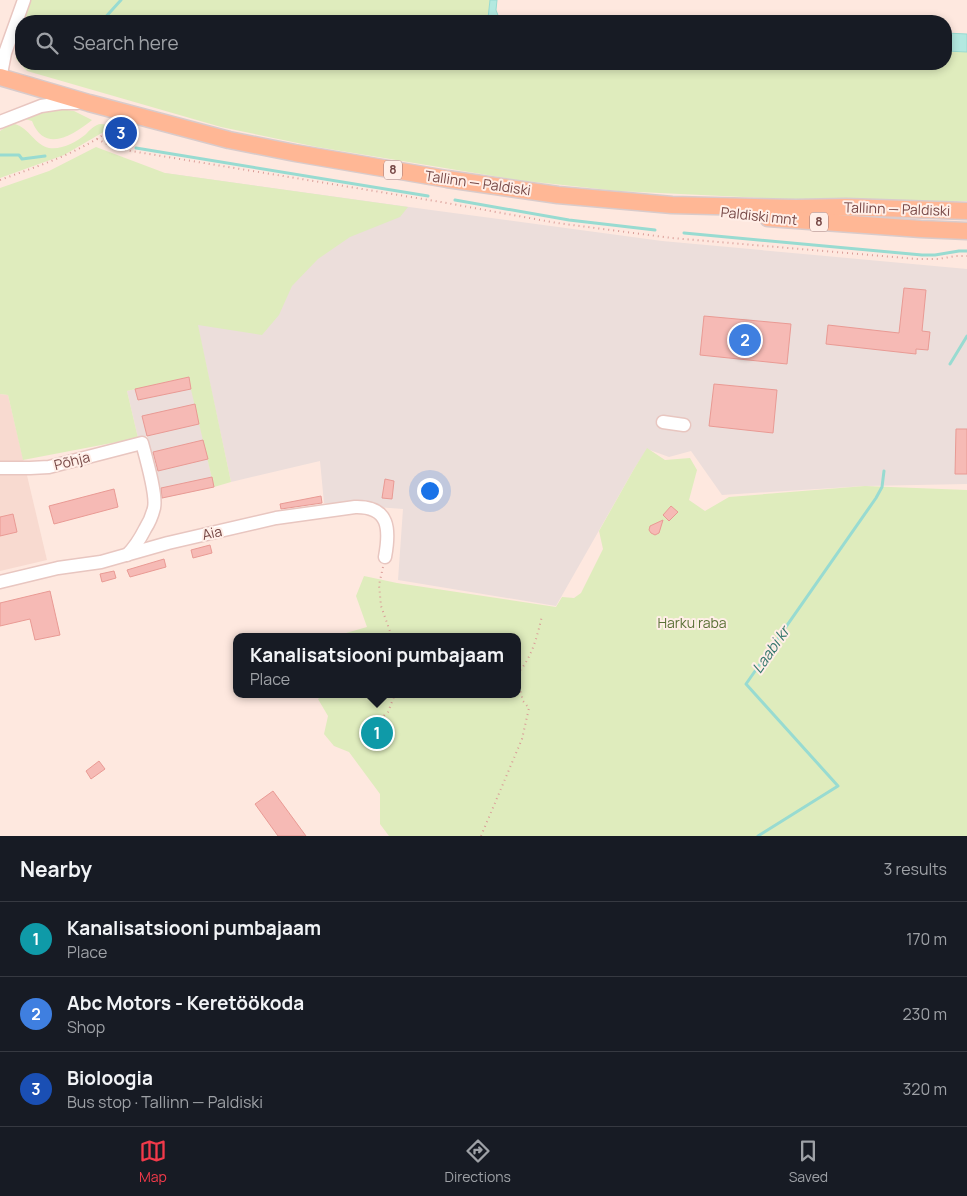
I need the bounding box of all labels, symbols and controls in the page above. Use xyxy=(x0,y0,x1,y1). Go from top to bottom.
search box xyxy=(15,15,952,70)
icon: search xyxy=(33,29,61,57)
text: Search here xyxy=(73,30,179,56)
pin: 3 xyxy=(105,114,137,152)
road number: 8 xyxy=(384,160,402,180)
street label: Tallinn — Paldiski xyxy=(424,166,532,199)
street label: Tallinn — Paldiski xyxy=(844,197,951,220)
street label: Paldiski mnt xyxy=(720,202,799,229)
road number: 8 xyxy=(810,212,828,232)
pin: 2 xyxy=(729,321,761,359)
street label: Põhja xyxy=(52,447,92,474)
your location xyxy=(417,478,443,504)
street label: Aia xyxy=(200,521,224,544)
park label: Harku raba xyxy=(657,613,727,632)
water label: Laabi kr xyxy=(747,620,796,677)
popup xyxy=(233,633,521,698)
text: Kanalisatsiooni pumbajaam xyxy=(250,642,504,668)
text: Place xyxy=(250,668,290,690)
pin: 1 xyxy=(361,714,393,752)
text: Nearby xyxy=(20,855,92,883)
text: 3 results xyxy=(884,858,947,880)
text: Kanalisatsiooni pumbajaam xyxy=(67,915,321,941)
text: 1 xyxy=(32,928,40,950)
text: 170 m xyxy=(906,928,947,950)
text: Place xyxy=(67,941,107,963)
text: Abc Motors - Keretöökoda xyxy=(67,990,304,1016)
text: 2 xyxy=(31,1003,41,1025)
text: 230 m xyxy=(903,1003,947,1025)
text: Shop xyxy=(67,1016,105,1038)
text: Bioloogia xyxy=(67,1065,153,1091)
text: 3 xyxy=(31,1078,41,1100)
text: 320 m xyxy=(903,1078,947,1100)
text: Bus stop · Tallinn — Paldiski xyxy=(67,1091,263,1113)
tab: Map xyxy=(139,1137,167,1186)
tab: Directions xyxy=(445,1137,511,1186)
tab: Saved xyxy=(789,1137,828,1186)

